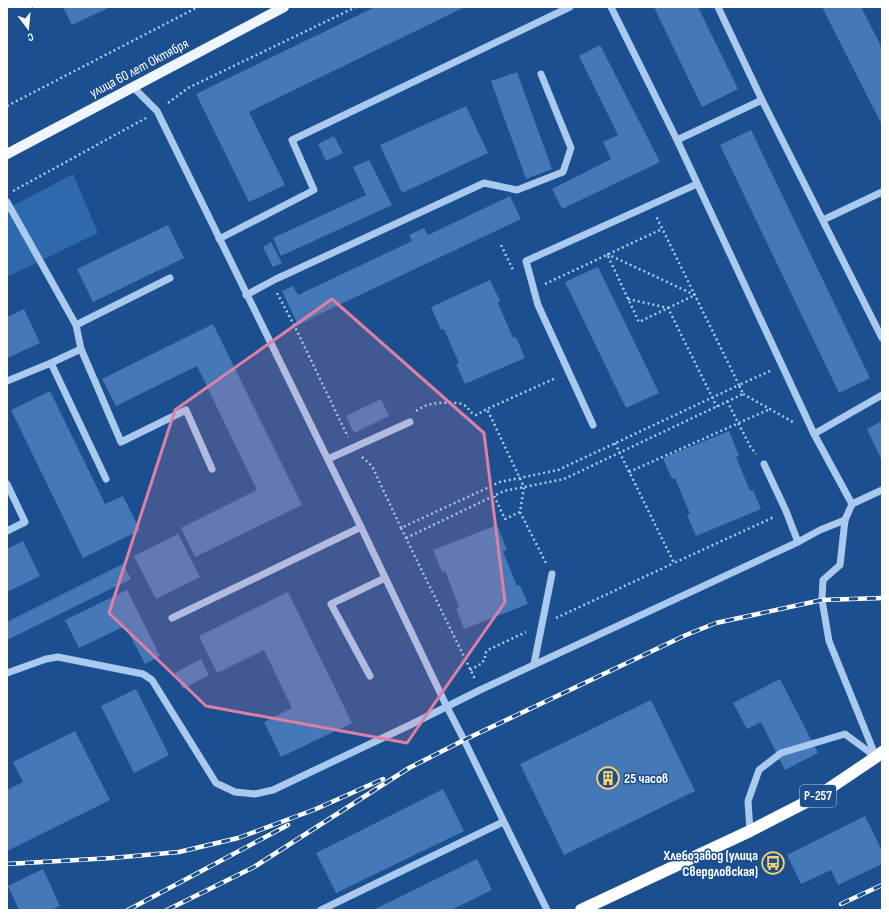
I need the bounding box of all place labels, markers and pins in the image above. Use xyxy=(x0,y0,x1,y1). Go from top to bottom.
building icon: 25 часов xyxy=(595,765,621,791)
place label: 25 часов xyxy=(624,770,668,787)
place label: Хлебозавод (улица Свердловская) xyxy=(662,847,758,880)
bus stop icon: Хлебозавод (улица Свердловская) xyxy=(760,850,786,876)

